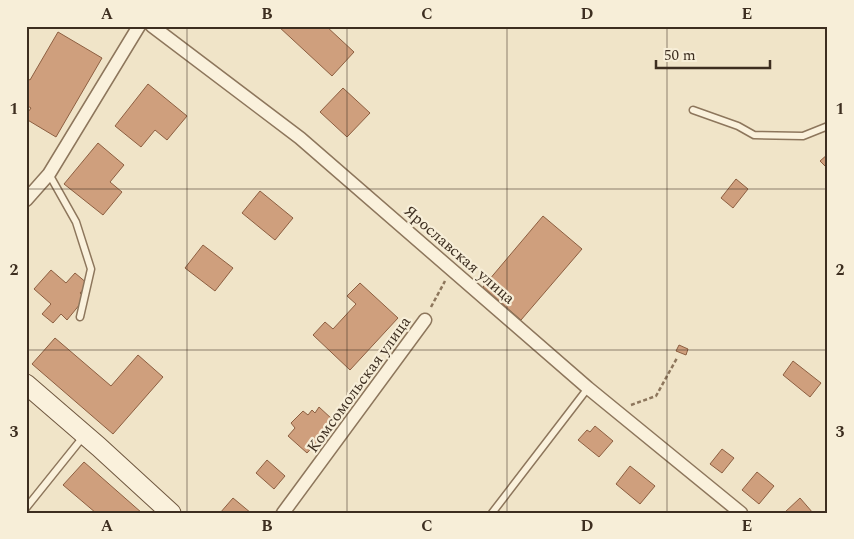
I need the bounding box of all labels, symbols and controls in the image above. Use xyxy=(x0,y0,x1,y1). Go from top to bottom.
text: A xyxy=(101,2,114,26)
text: B xyxy=(261,2,273,26)
text: C xyxy=(421,2,433,26)
text: D xyxy=(581,2,594,26)
text: E xyxy=(742,2,752,26)
scale bar xyxy=(656,38,770,70)
text: 50 m xyxy=(664,44,696,67)
text: 1 xyxy=(10,97,18,121)
text: 1 xyxy=(836,97,844,121)
street label: Ярославская улица xyxy=(398,199,521,310)
text: 2 xyxy=(10,258,19,282)
text: 2 xyxy=(836,258,845,282)
street label: Комсомольская улица xyxy=(301,311,417,458)
text: 3 xyxy=(10,420,19,444)
text: 3 xyxy=(836,420,845,444)
text: A xyxy=(101,514,114,538)
text: B xyxy=(261,514,273,538)
text: C xyxy=(421,514,433,538)
text: D xyxy=(581,514,594,538)
text: E xyxy=(742,514,752,538)

